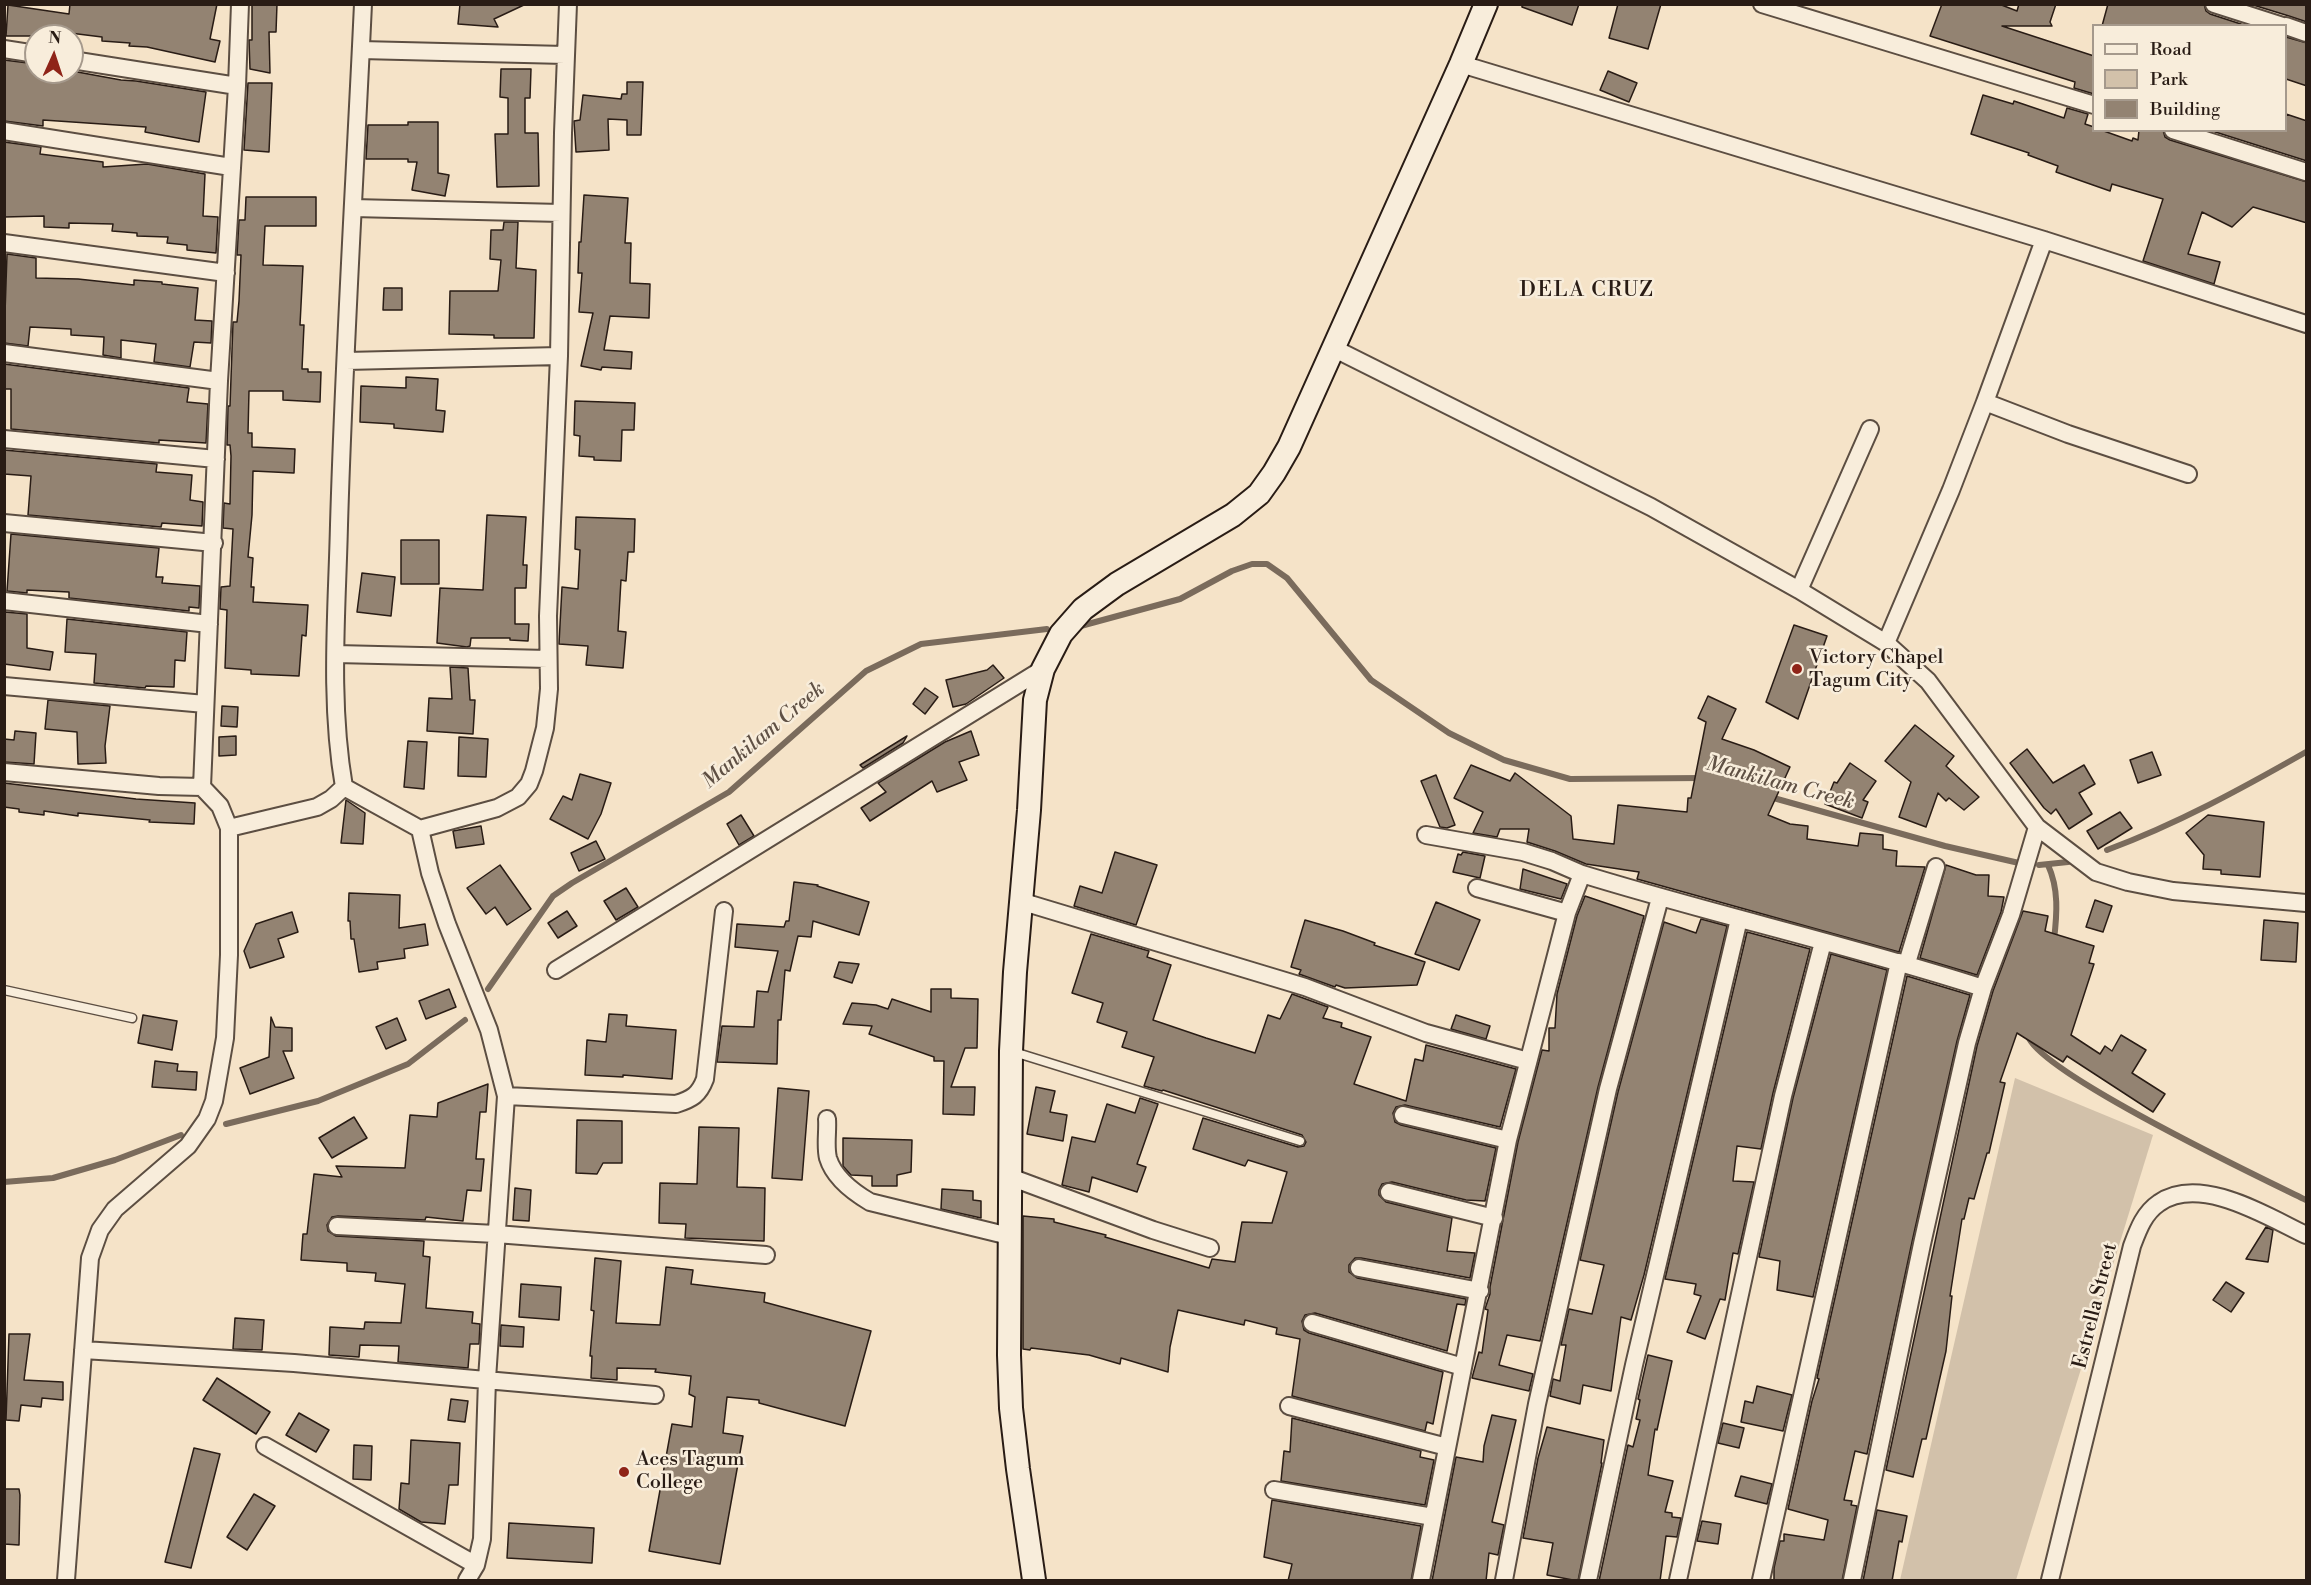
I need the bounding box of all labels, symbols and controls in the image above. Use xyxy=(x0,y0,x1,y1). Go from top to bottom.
north arrow xyxy=(24,24,84,84)
legend xyxy=(2092,24,2287,132)
text: N xyxy=(48,28,62,48)
text: Road xyxy=(2150,38,2192,61)
text: Park xyxy=(2150,68,2187,91)
text: Building xyxy=(2150,98,2220,121)
district label: DELA CRUZ xyxy=(1520,278,1654,304)
place label: Victory Chapel Tagum City xyxy=(1809,646,1943,693)
marker: Victory Chapel Tagum City xyxy=(1790,662,1804,676)
water label: Mankilam Creek xyxy=(697,677,831,795)
water label: Mankilam Creek xyxy=(1703,752,1857,816)
street label: Estrella Street xyxy=(2069,1241,2123,1371)
place label: Aces Tagum College xyxy=(636,1448,745,1495)
marker: Aces Tagum College xyxy=(617,1465,631,1479)

